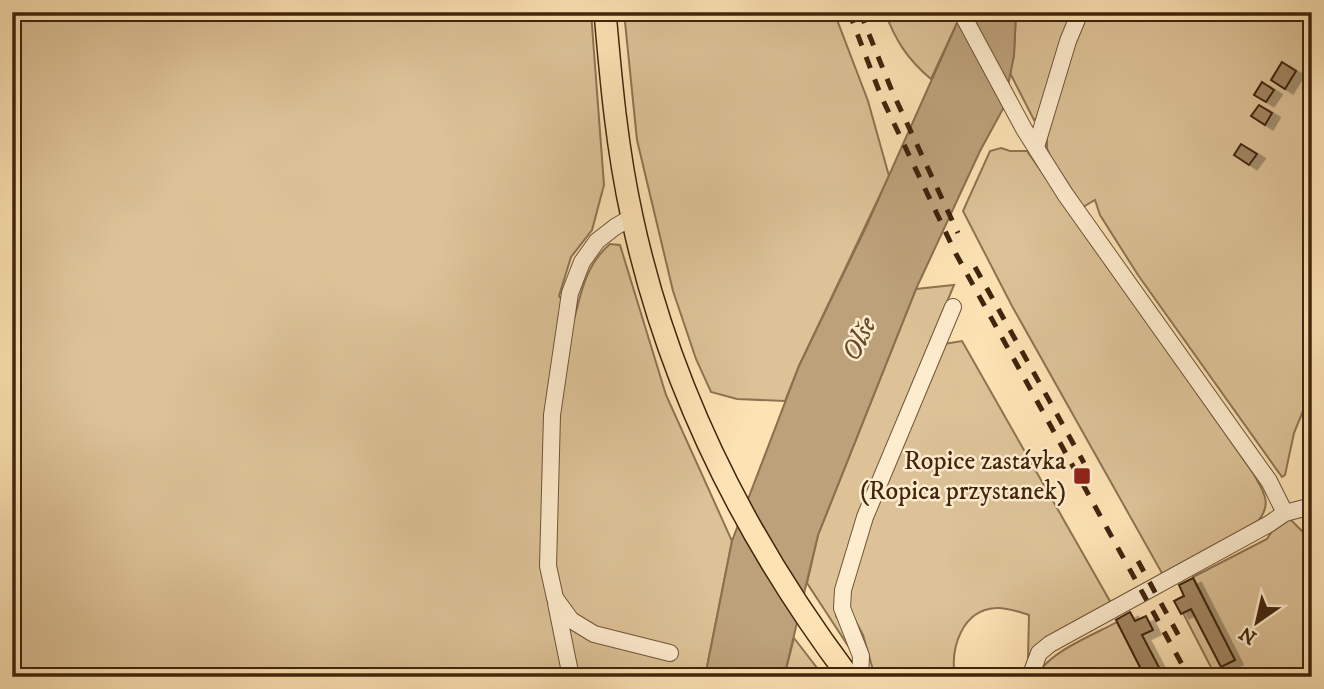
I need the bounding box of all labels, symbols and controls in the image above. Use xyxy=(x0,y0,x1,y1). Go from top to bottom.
water label: Olše xyxy=(834,310,885,367)
place label: Ropice zastávka (Ropica przystanek) xyxy=(860,445,1066,508)
marker: Ropice zastávka (Ropica przystanek) xyxy=(1072,466,1092,486)
north arrow xyxy=(1222,588,1292,658)
text: N xyxy=(1235,621,1261,649)

